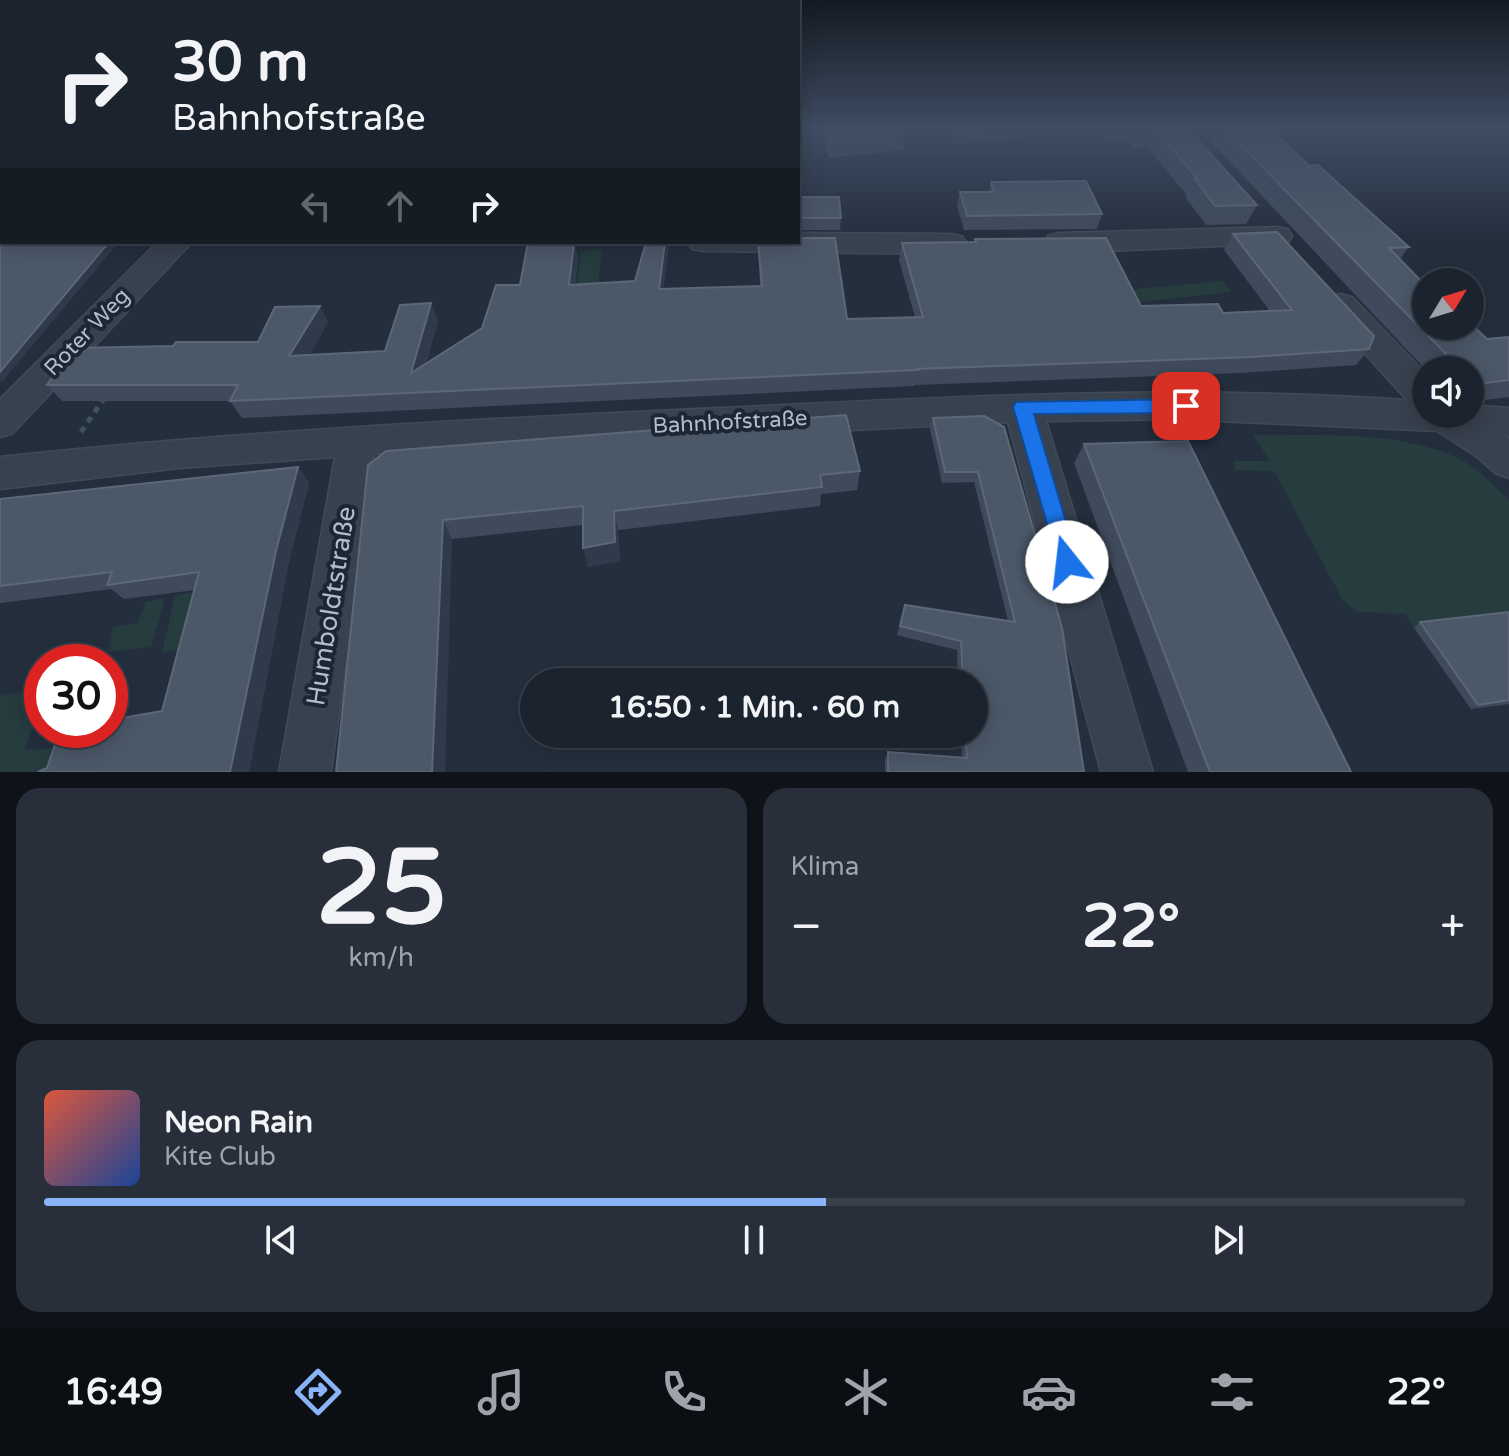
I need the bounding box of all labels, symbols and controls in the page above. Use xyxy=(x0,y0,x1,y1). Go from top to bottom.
text: 30 m xyxy=(172,29,308,96)
icon: right xyxy=(40,32,144,136)
text: Bahnhofstraße xyxy=(172,97,426,140)
icon: left xyxy=(294,184,338,228)
icon: ahead xyxy=(378,184,422,228)
icon: right xyxy=(462,184,506,228)
north arrow xyxy=(1412,268,1484,340)
map controls xyxy=(1412,268,1484,428)
street label: Roter Weg xyxy=(39,283,135,381)
button: sound xyxy=(1412,356,1484,428)
pin xyxy=(1152,372,1220,440)
icon: arrive xyxy=(1164,384,1208,428)
street label: Bahnhofstraße xyxy=(652,405,808,439)
street label: Humboldtstraße xyxy=(300,504,362,708)
position arrow xyxy=(1025,520,1109,604)
speed limit sign: 30 xyxy=(24,644,128,748)
text: 16:50 · 1 Min. · 60 m xyxy=(608,689,900,726)
text: 25 xyxy=(316,827,447,952)
text: Klima xyxy=(791,851,859,882)
text: 22° xyxy=(1082,891,1180,963)
text: − xyxy=(791,901,822,954)
text: + xyxy=(1440,901,1465,954)
text: km/h xyxy=(349,942,414,973)
text: Neon Rain xyxy=(164,1104,313,1141)
text: Kite Club xyxy=(164,1141,276,1172)
icon: previous xyxy=(259,1218,303,1262)
icon: pause xyxy=(732,1218,776,1262)
icon: next xyxy=(1206,1218,1250,1262)
icon: directions xyxy=(290,1364,346,1420)
icon: music xyxy=(473,1364,529,1420)
icon: phone xyxy=(656,1364,712,1420)
icon: climate xyxy=(838,1364,894,1420)
icon: car xyxy=(1021,1364,1077,1420)
icon: filters xyxy=(1204,1364,1260,1420)
text: 16:49 xyxy=(63,1371,163,1414)
text: 22° xyxy=(1387,1371,1446,1414)

